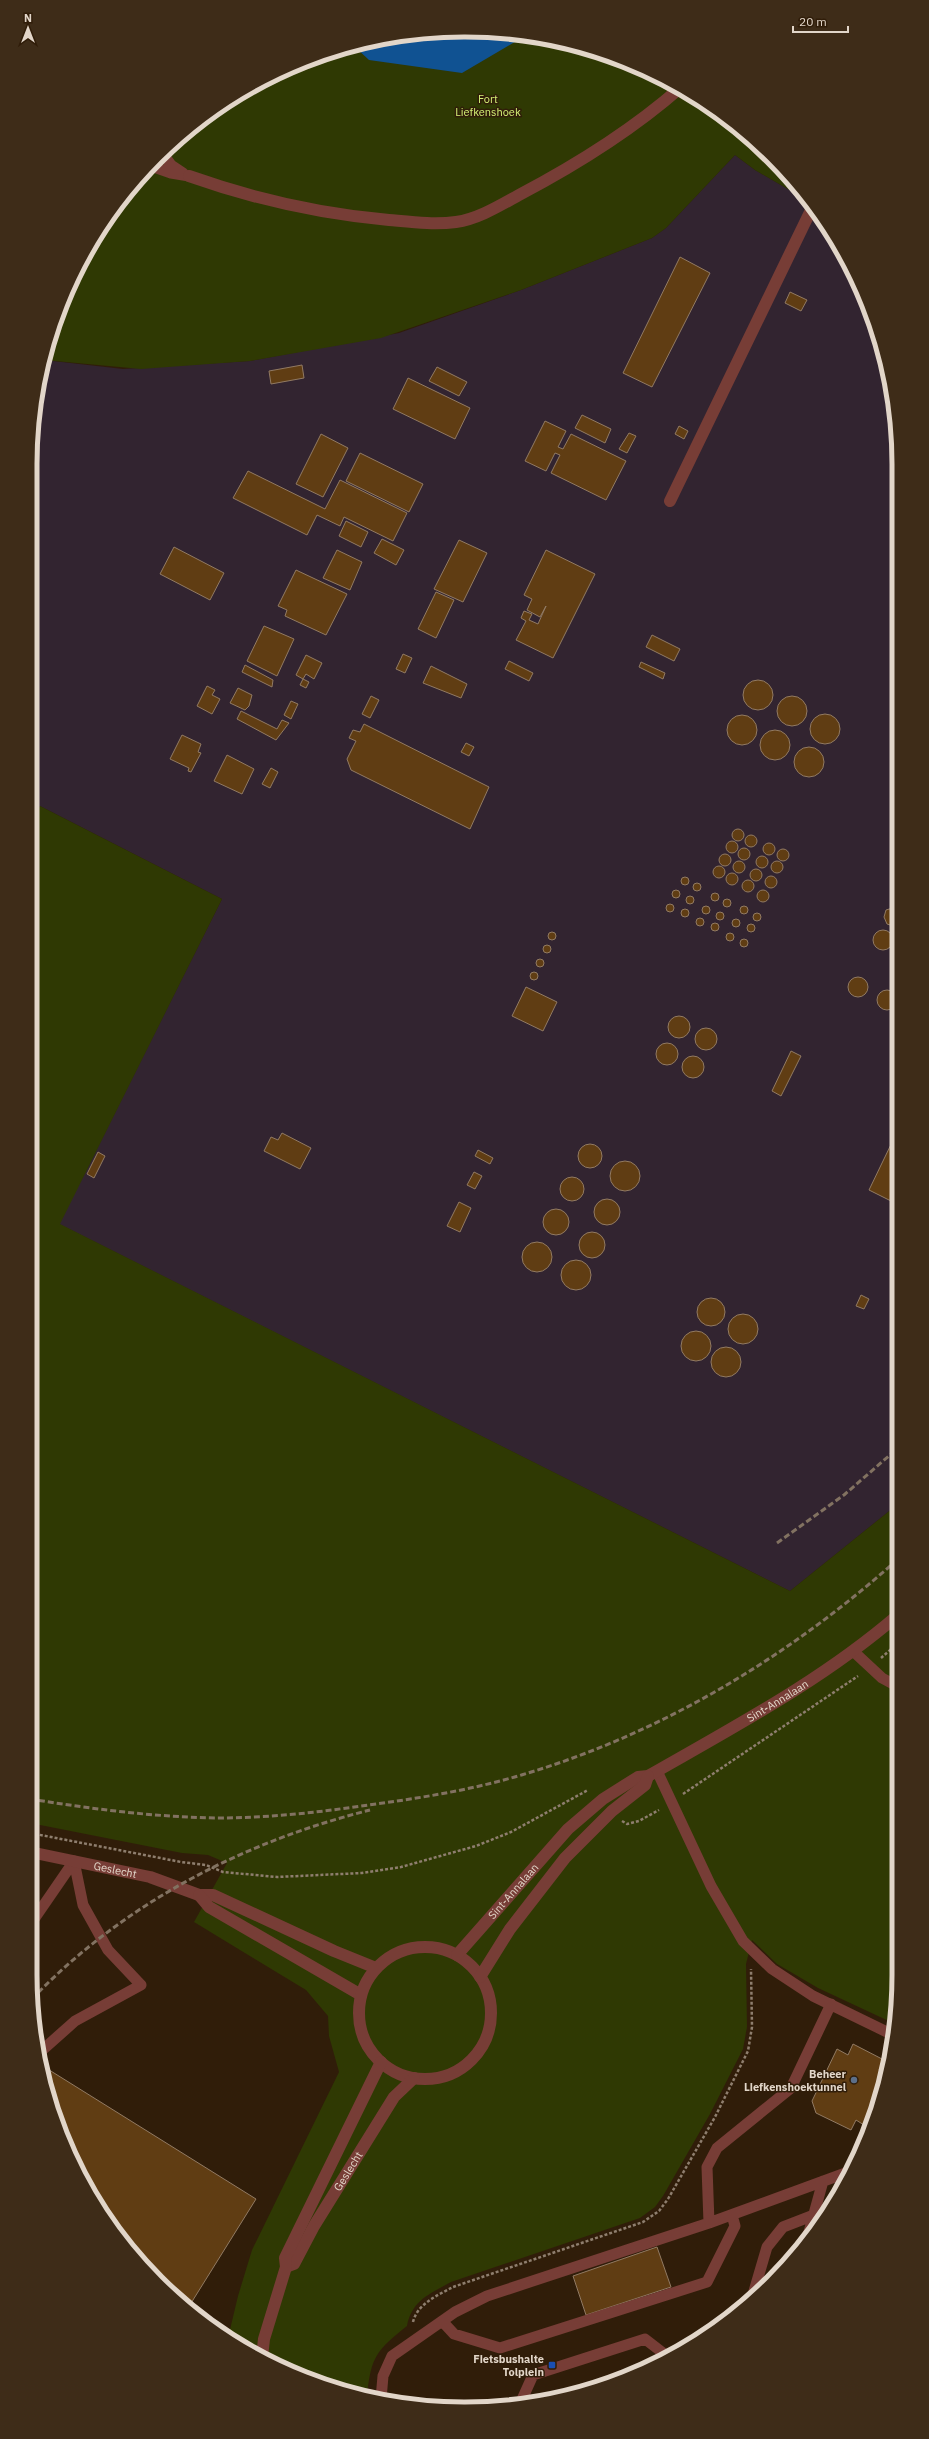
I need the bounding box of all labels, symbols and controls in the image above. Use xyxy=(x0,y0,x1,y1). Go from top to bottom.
north arrow xyxy=(8,8,48,48)
scale bar xyxy=(793,8,848,34)
text: N xyxy=(24,11,32,25)
text: 20 m xyxy=(799,14,827,29)
park label: Fort Liefkenshoek xyxy=(455,92,521,119)
street label: Sint-Annalaan xyxy=(744,1677,811,1725)
street label: Geslecht xyxy=(92,1858,138,1881)
street label: Sint-Annalaan xyxy=(485,1860,541,1922)
place label: Beheer Liefkenshoektunnel xyxy=(744,2067,847,2094)
marker: Beheer Liefkenshoektunnel xyxy=(849,2075,859,2085)
street label: Geslecht xyxy=(331,2149,366,2193)
place label: Fietsbushalte Tolplein xyxy=(473,2352,544,2379)
marker: Fietsbushalte Tolplein xyxy=(547,2360,557,2370)

